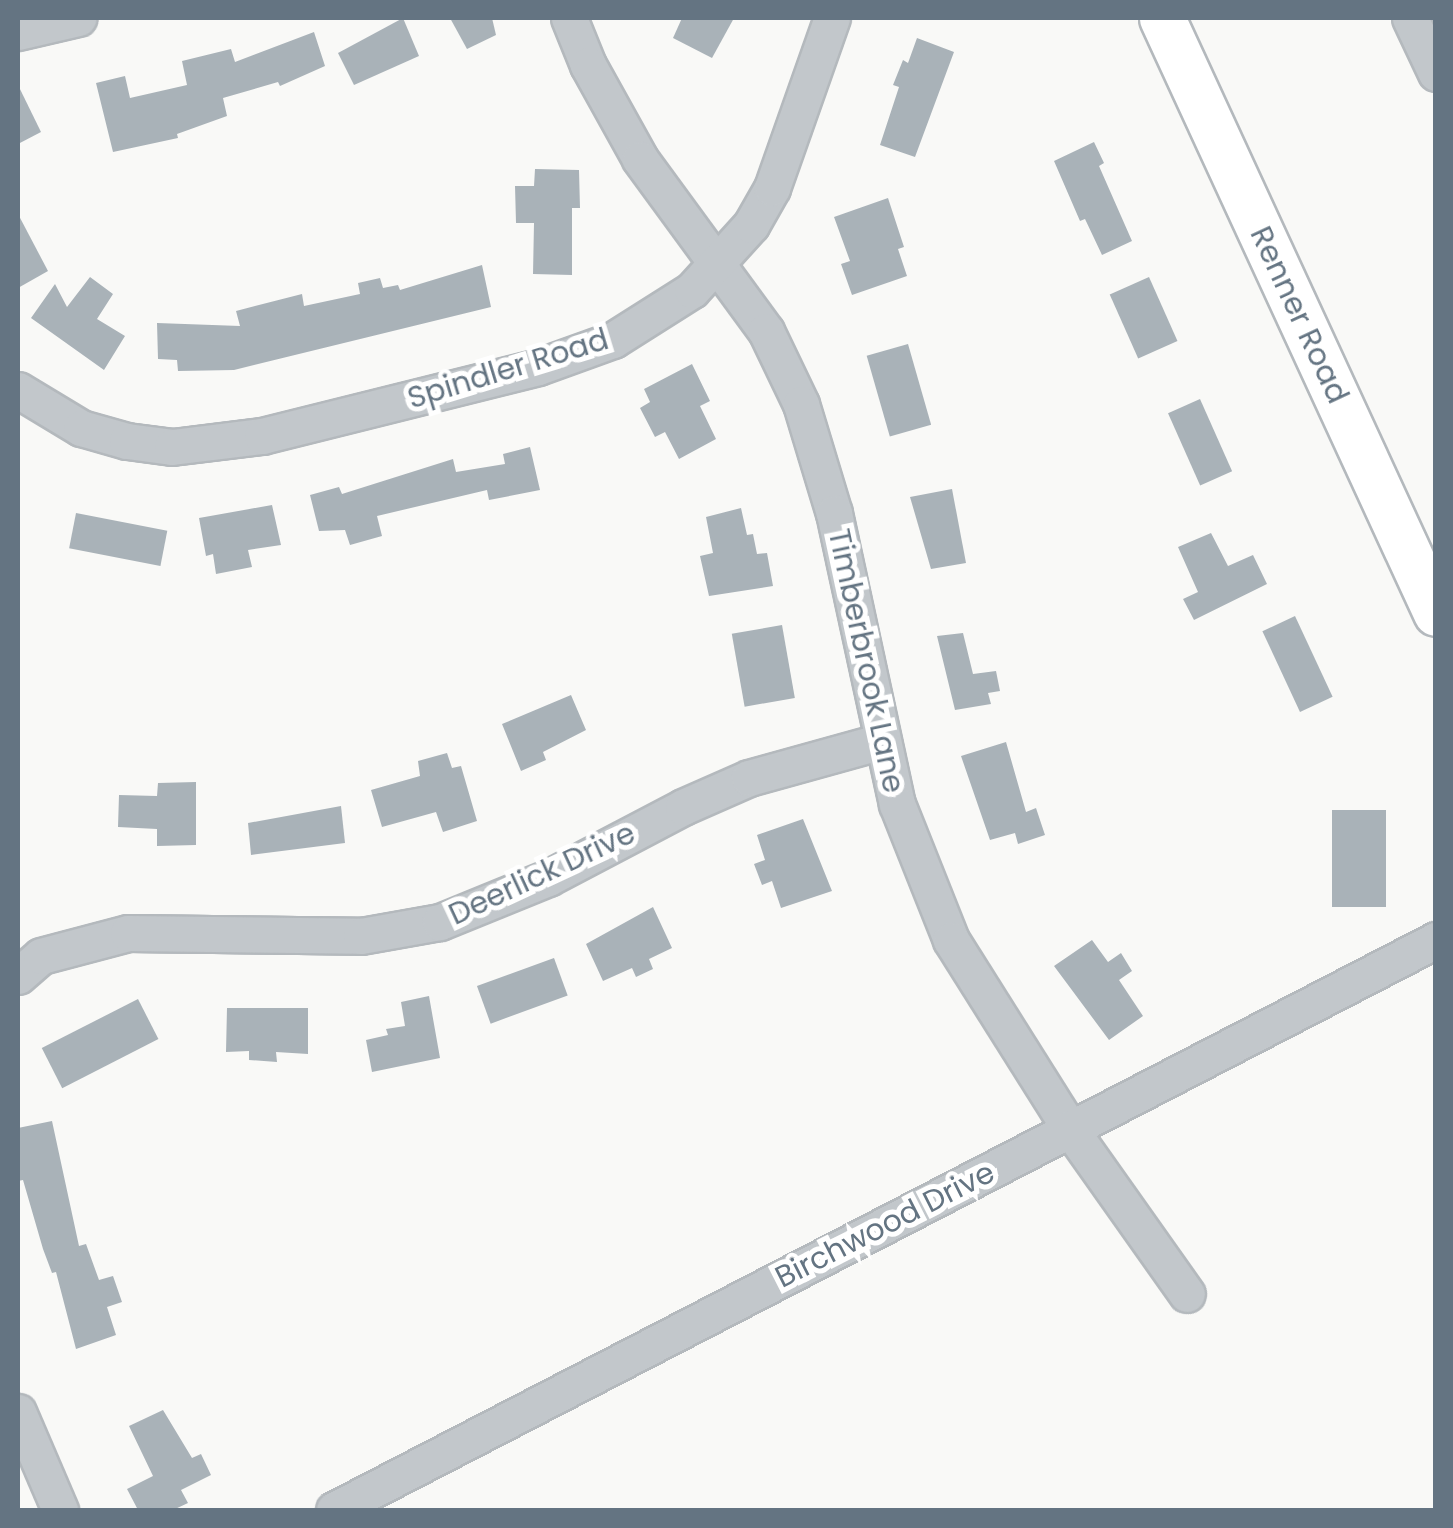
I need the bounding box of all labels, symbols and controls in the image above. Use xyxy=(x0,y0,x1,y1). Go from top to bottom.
street label: Renner Road xyxy=(1242,221,1356,409)
street label: Spindler Road xyxy=(403,321,613,417)
street label: Timberbrook Lane xyxy=(820,526,912,796)
street label: Deerlick Drive xyxy=(443,815,641,933)
street label: Birchwood Drive xyxy=(770,1154,1000,1296)

